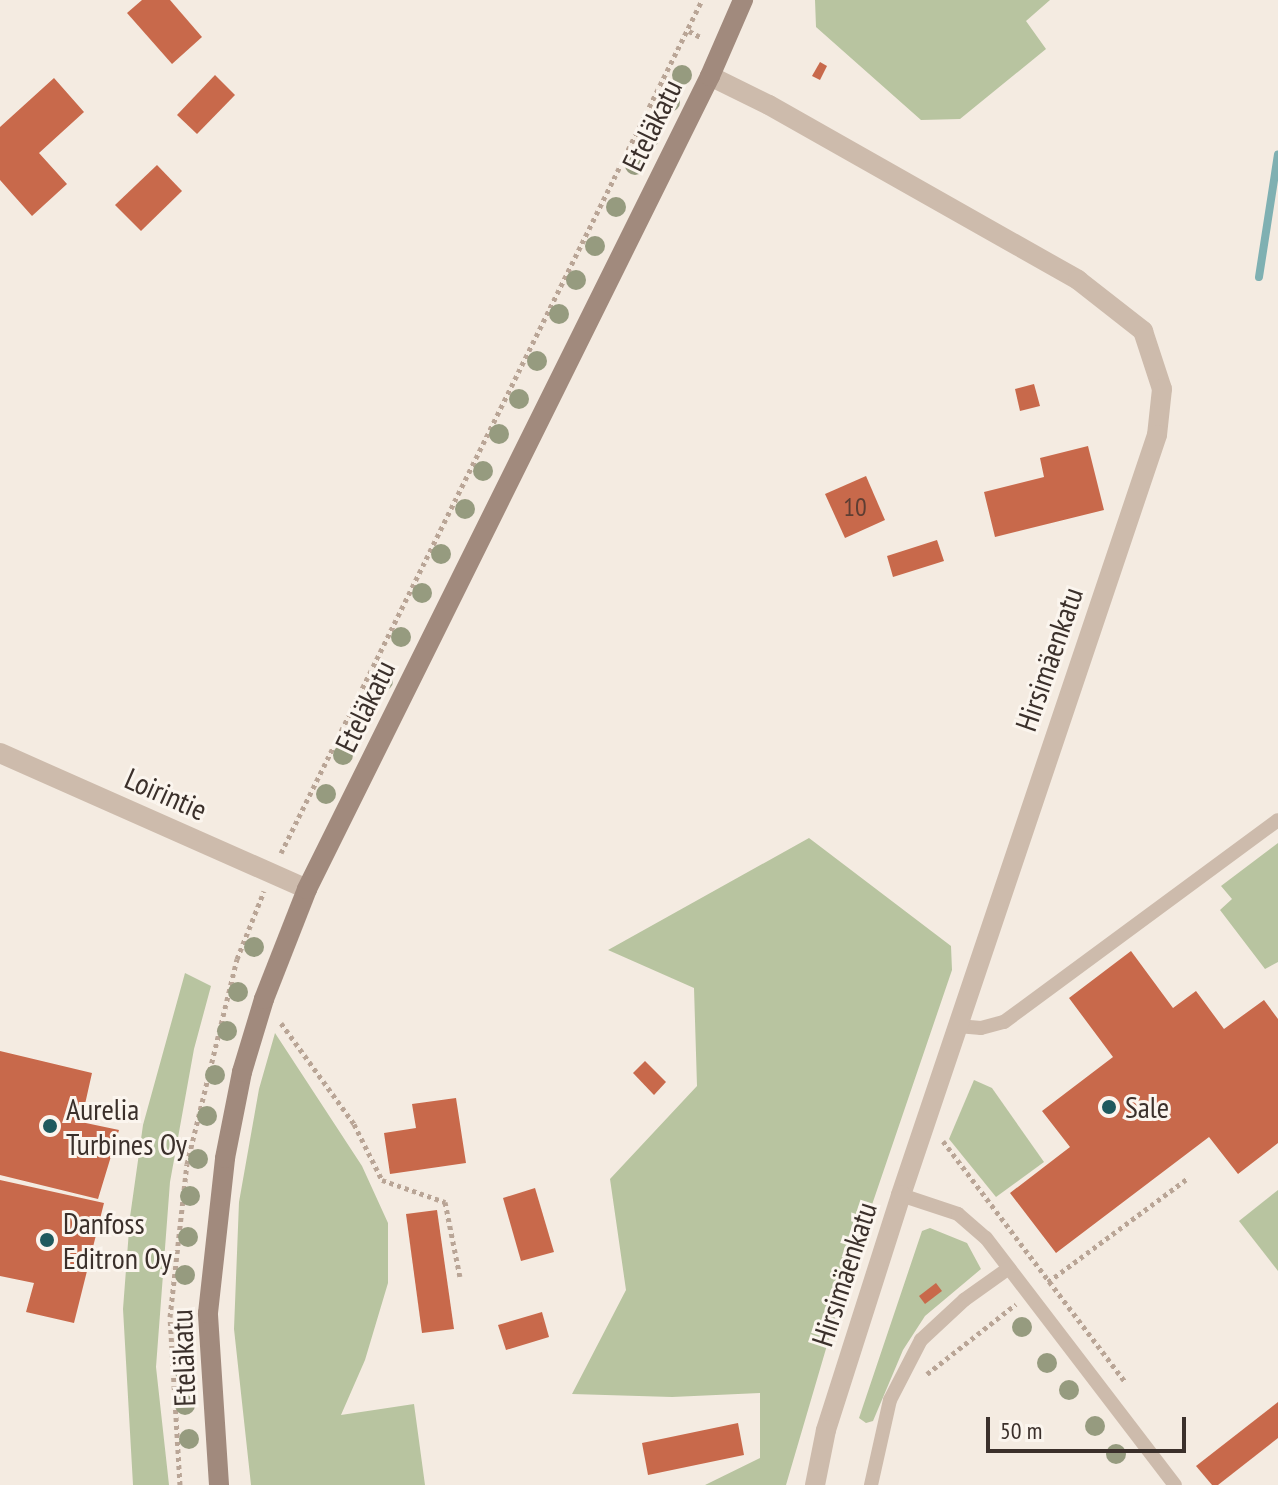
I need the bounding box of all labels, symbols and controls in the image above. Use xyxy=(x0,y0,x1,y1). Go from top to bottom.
street label: Eteläkatu xyxy=(615,73,689,177)
house number: 10 xyxy=(843,491,867,523)
street label: Hirsimäenkatu xyxy=(1008,582,1090,736)
street label: Eteläkatu xyxy=(328,654,402,758)
street label: Loirintie xyxy=(120,760,212,828)
place label: Sale xyxy=(1125,1089,1169,1125)
place label: Aurelia Turbines Oy xyxy=(66,1091,187,1162)
marker: Sale xyxy=(1100,1098,1118,1116)
marker: Aurelia Turbines Oy xyxy=(41,1117,59,1135)
street label: Hirsimäenkatu xyxy=(804,1197,884,1351)
place label: Danfoss Editron Oy xyxy=(63,1205,172,1276)
marker: Danfoss Editron Oy xyxy=(38,1231,56,1249)
street label: Eteläkatu xyxy=(163,1309,203,1407)
scale bar xyxy=(990,1401,1190,1451)
text: 50 m xyxy=(1000,1415,1042,1446)

